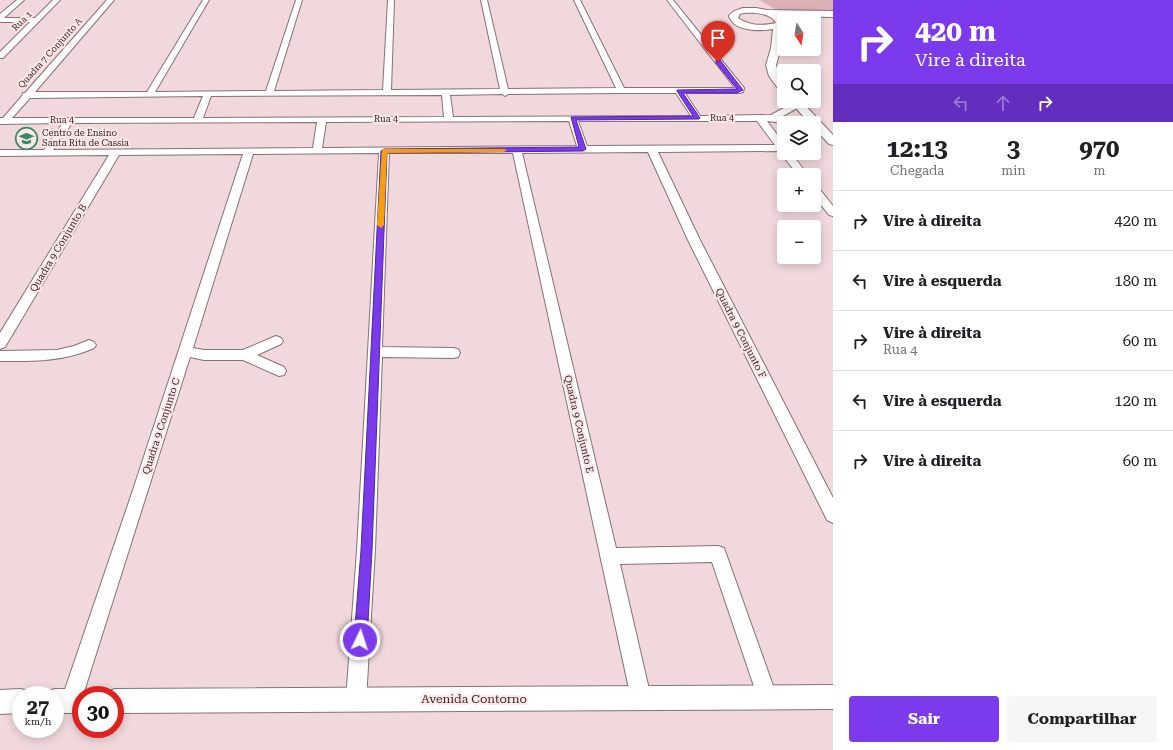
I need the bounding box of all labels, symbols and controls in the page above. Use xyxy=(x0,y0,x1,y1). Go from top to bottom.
street label: Rua 1 xyxy=(10,9,34,33)
north arrow xyxy=(777,12,821,56)
map controls xyxy=(777,12,821,264)
street label: Quadra 7 Conjunto A xyxy=(16,15,85,90)
text: 420 m xyxy=(915,15,996,48)
icon: right xyxy=(849,16,901,68)
pin xyxy=(701,21,735,62)
icon: arrive xyxy=(707,27,729,49)
text: Vire à direita xyxy=(915,49,1026,70)
button: search xyxy=(777,64,821,108)
icon: left xyxy=(950,92,972,114)
icon: ahead xyxy=(992,92,1014,114)
icon: right xyxy=(1034,92,1056,114)
street label: Rua 4 xyxy=(710,113,734,123)
street label: Rua 4 xyxy=(374,114,398,124)
street label: Rua 4 xyxy=(50,115,74,125)
button: layers xyxy=(777,116,821,160)
school or university icon: Centro de Ensino Santa Rita de Cassia xyxy=(14,125,40,151)
place label: Centro de Ensino Santa Rita de Cassia xyxy=(42,128,129,148)
text: 12:13 xyxy=(887,135,948,163)
text: 3 xyxy=(1007,135,1020,163)
text: 970 xyxy=(1079,135,1120,163)
text: Chegada xyxy=(890,163,944,178)
text: min xyxy=(1001,163,1026,178)
text: m xyxy=(1093,163,1105,178)
button: + xyxy=(777,168,821,212)
street label: Quadra 9 Conjunto B xyxy=(27,202,89,294)
icon: right xyxy=(849,210,871,232)
text: Vire à direita xyxy=(883,212,981,230)
text: 420 m xyxy=(1114,212,1157,230)
button: − xyxy=(777,220,821,264)
icon: left xyxy=(849,270,871,292)
text: Vire à esquerda xyxy=(883,272,1002,290)
text: 180 m xyxy=(1114,272,1157,290)
street label: Quadra 9 Conjunto F xyxy=(713,286,769,380)
text: Vire à direita xyxy=(883,324,981,342)
icon: right xyxy=(849,330,871,352)
text: 60 m xyxy=(1123,332,1157,350)
text: Rua 4 xyxy=(883,342,918,357)
street label: Quadra 9 Conjunto E xyxy=(562,374,596,474)
street label: Quadra 9 Conjunto C xyxy=(140,376,182,476)
icon: left xyxy=(849,390,871,412)
text: Vire à esquerda xyxy=(883,392,1002,410)
text: 120 m xyxy=(1114,392,1157,410)
icon: right xyxy=(849,450,871,472)
text: Vire à direita xyxy=(883,452,981,470)
text: 60 m xyxy=(1123,452,1157,470)
position arrow xyxy=(339,619,381,661)
speed limit sign: 30 xyxy=(72,686,124,738)
street label: Avenida Contorno xyxy=(421,692,527,706)
text: 27 xyxy=(27,695,49,719)
button: Sair xyxy=(849,696,999,742)
button: Compartilhar xyxy=(1007,696,1157,742)
text: km/h xyxy=(25,716,51,727)

